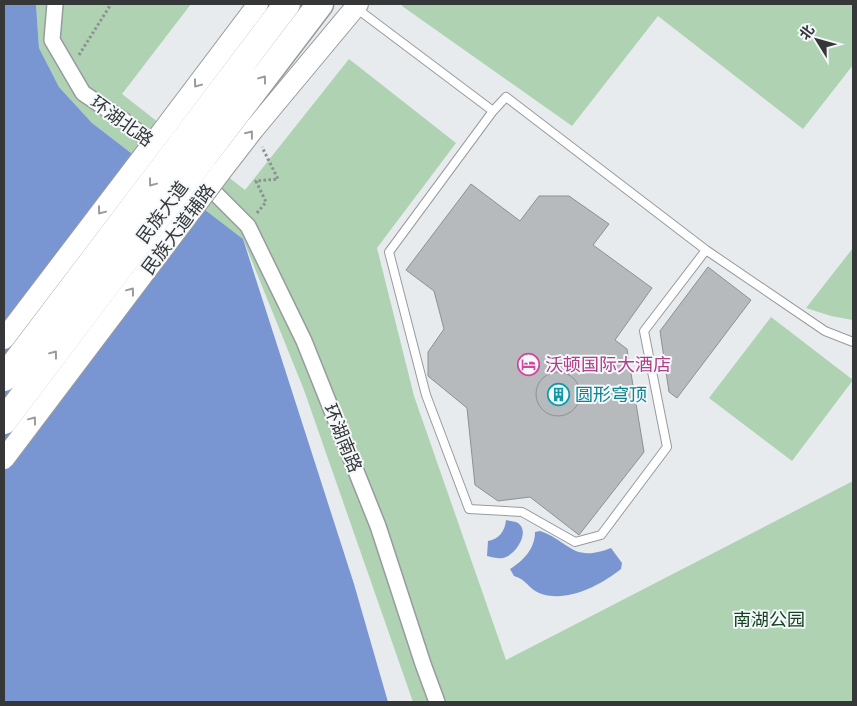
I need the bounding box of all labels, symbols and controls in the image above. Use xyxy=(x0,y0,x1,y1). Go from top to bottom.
north arrow xyxy=(792,15,842,65)
text: 北 xyxy=(796,22,817,43)
one-way arrow xyxy=(257,75,266,85)
one-way arrow xyxy=(194,78,203,88)
street label: 环湖北路 xyxy=(87,91,157,151)
one-way arrow xyxy=(244,130,253,140)
street label: 民族大道 xyxy=(132,177,192,247)
one-way arrow xyxy=(149,177,158,187)
street label: 民族大道辅路 xyxy=(137,180,219,278)
one-way arrow xyxy=(99,205,107,214)
one-way arrow xyxy=(126,288,134,297)
one-way arrow xyxy=(49,351,57,360)
hotel icon: 沃顿国际大酒店 xyxy=(517,352,541,376)
place label: 沃顿国际大酒店 xyxy=(545,354,671,375)
building icon: 圆形穹顶 xyxy=(547,382,571,406)
place label: 圆形穹顶 xyxy=(575,384,647,405)
street label: 环湖南路 xyxy=(320,401,366,475)
one-way arrow xyxy=(27,416,36,426)
park label: 南湖公园 xyxy=(733,609,805,630)

